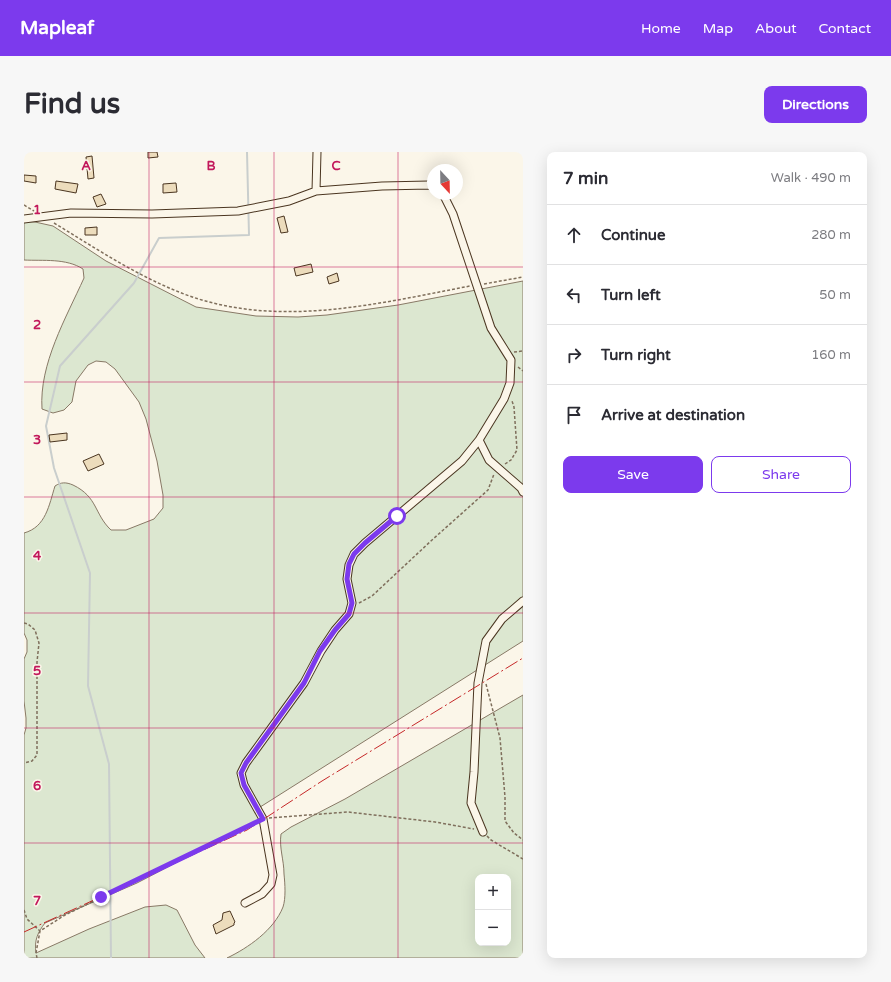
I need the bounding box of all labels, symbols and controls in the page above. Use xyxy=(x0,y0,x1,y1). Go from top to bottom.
text: Mapleaf xyxy=(20,17,94,39)
text: Home xyxy=(641,20,681,37)
text: Map xyxy=(703,20,733,37)
text: About xyxy=(755,20,797,37)
text: Contact xyxy=(819,20,871,37)
button: Directions xyxy=(764,86,867,123)
text: Find us xyxy=(24,87,120,121)
text: A xyxy=(81,158,91,174)
text: B xyxy=(206,158,216,174)
text: C xyxy=(331,158,341,174)
north arrow xyxy=(427,164,463,200)
text: 7 min xyxy=(563,168,608,189)
text: Walk · 490 m xyxy=(771,170,851,186)
text: 1 xyxy=(33,202,41,218)
icon: ahead xyxy=(563,224,585,246)
text: Continue xyxy=(601,226,665,244)
text: 280 m xyxy=(811,227,851,243)
icon: left xyxy=(563,284,585,306)
text: Turn left xyxy=(601,286,661,304)
text: 50 m xyxy=(819,287,851,303)
text: 2 xyxy=(33,317,41,333)
icon: right xyxy=(563,344,585,366)
text: Turn right xyxy=(601,346,671,364)
text: 160 m xyxy=(811,347,851,363)
icon: arrive xyxy=(563,404,585,426)
text: Arrive at destination xyxy=(601,406,745,424)
text: 3 xyxy=(33,432,41,448)
button: Save xyxy=(563,456,703,493)
button: Share xyxy=(711,456,851,493)
route start xyxy=(388,507,406,525)
text: 4 xyxy=(33,548,42,564)
text: 5 xyxy=(33,663,41,679)
text: 6 xyxy=(33,778,41,794)
map controls xyxy=(475,874,511,946)
button: + xyxy=(475,874,511,910)
route end xyxy=(92,888,110,906)
text: 7 xyxy=(33,893,41,909)
button: − xyxy=(475,910,511,946)

